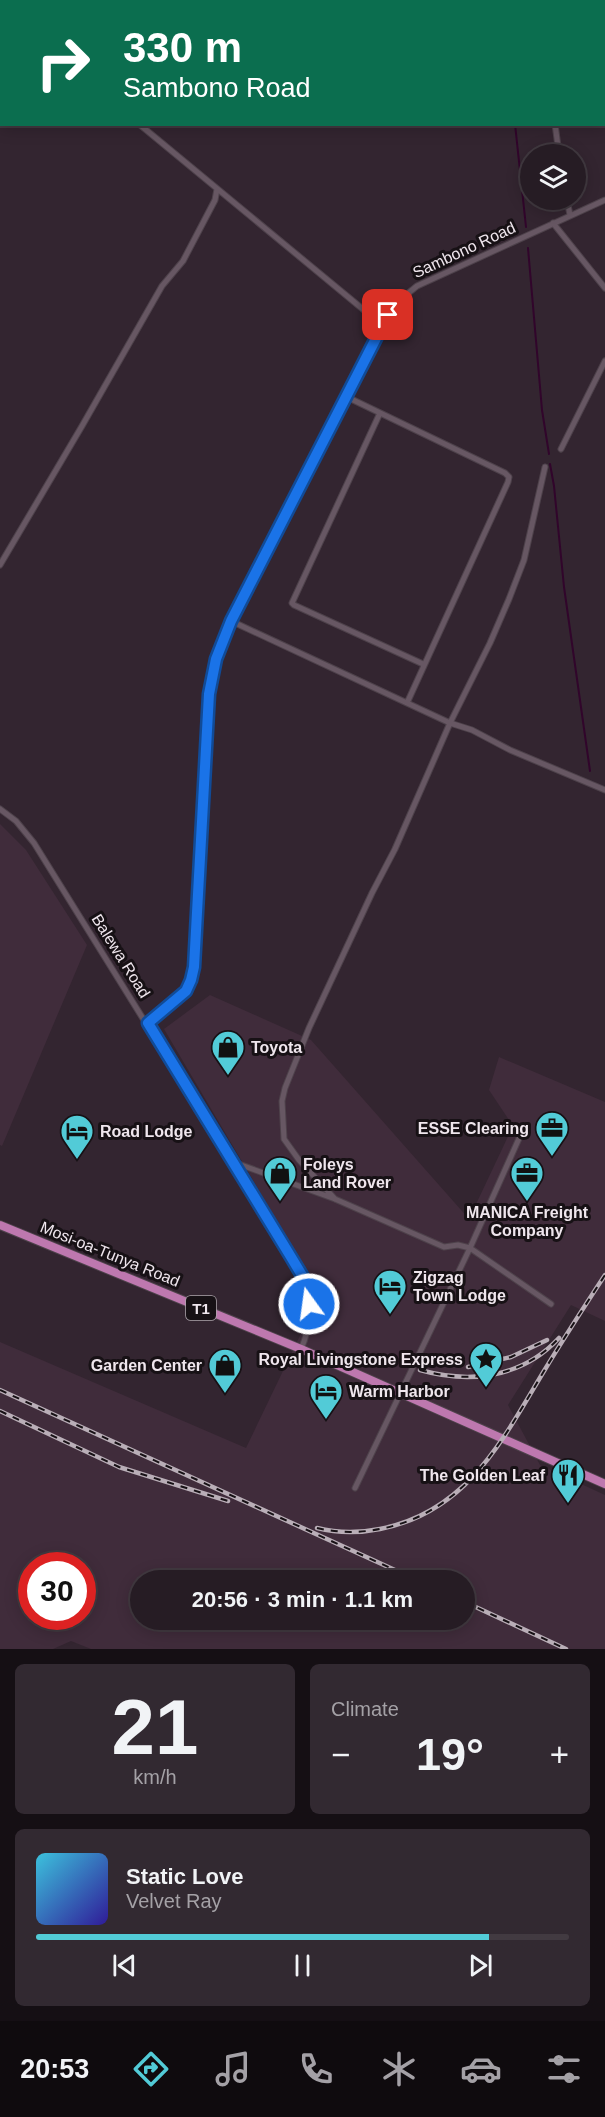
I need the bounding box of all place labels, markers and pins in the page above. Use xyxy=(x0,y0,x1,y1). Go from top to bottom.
pin xyxy=(362,289,413,340)
shop icon: Toyota xyxy=(210,1029,246,1076)
place label: Toyota xyxy=(251,1039,302,1056)
office icon: ESSE Clearing xyxy=(534,1110,570,1157)
hotel icon: Road Lodge xyxy=(59,1113,95,1160)
place label: ESSE Clearing xyxy=(418,1120,529,1137)
place label: Road Lodge xyxy=(100,1123,193,1140)
shop icon: Foleys Land Rover xyxy=(262,1155,298,1202)
office icon: MANICA Freight Company xyxy=(509,1155,545,1202)
place label: Foleys Land Rover xyxy=(303,1156,391,1191)
place label: MANICA Freight Company xyxy=(466,1204,589,1239)
hotel icon: Zigzag Town Lodge xyxy=(372,1268,408,1315)
place label: Zigzag Town Lodge xyxy=(413,1269,506,1304)
place icon: Royal Livingstone Express xyxy=(468,1341,504,1388)
shop icon: Garden Center xyxy=(207,1347,243,1394)
place label: Royal Livingstone Express xyxy=(258,1351,463,1368)
place label: Garden Center xyxy=(91,1357,202,1374)
hotel icon: Warm Harbor xyxy=(308,1373,344,1420)
place label: Warm Harbor xyxy=(349,1383,450,1400)
restaurant icon: The Golden Leaf xyxy=(550,1457,586,1504)
place label: The Golden Leaf xyxy=(420,1467,546,1484)

